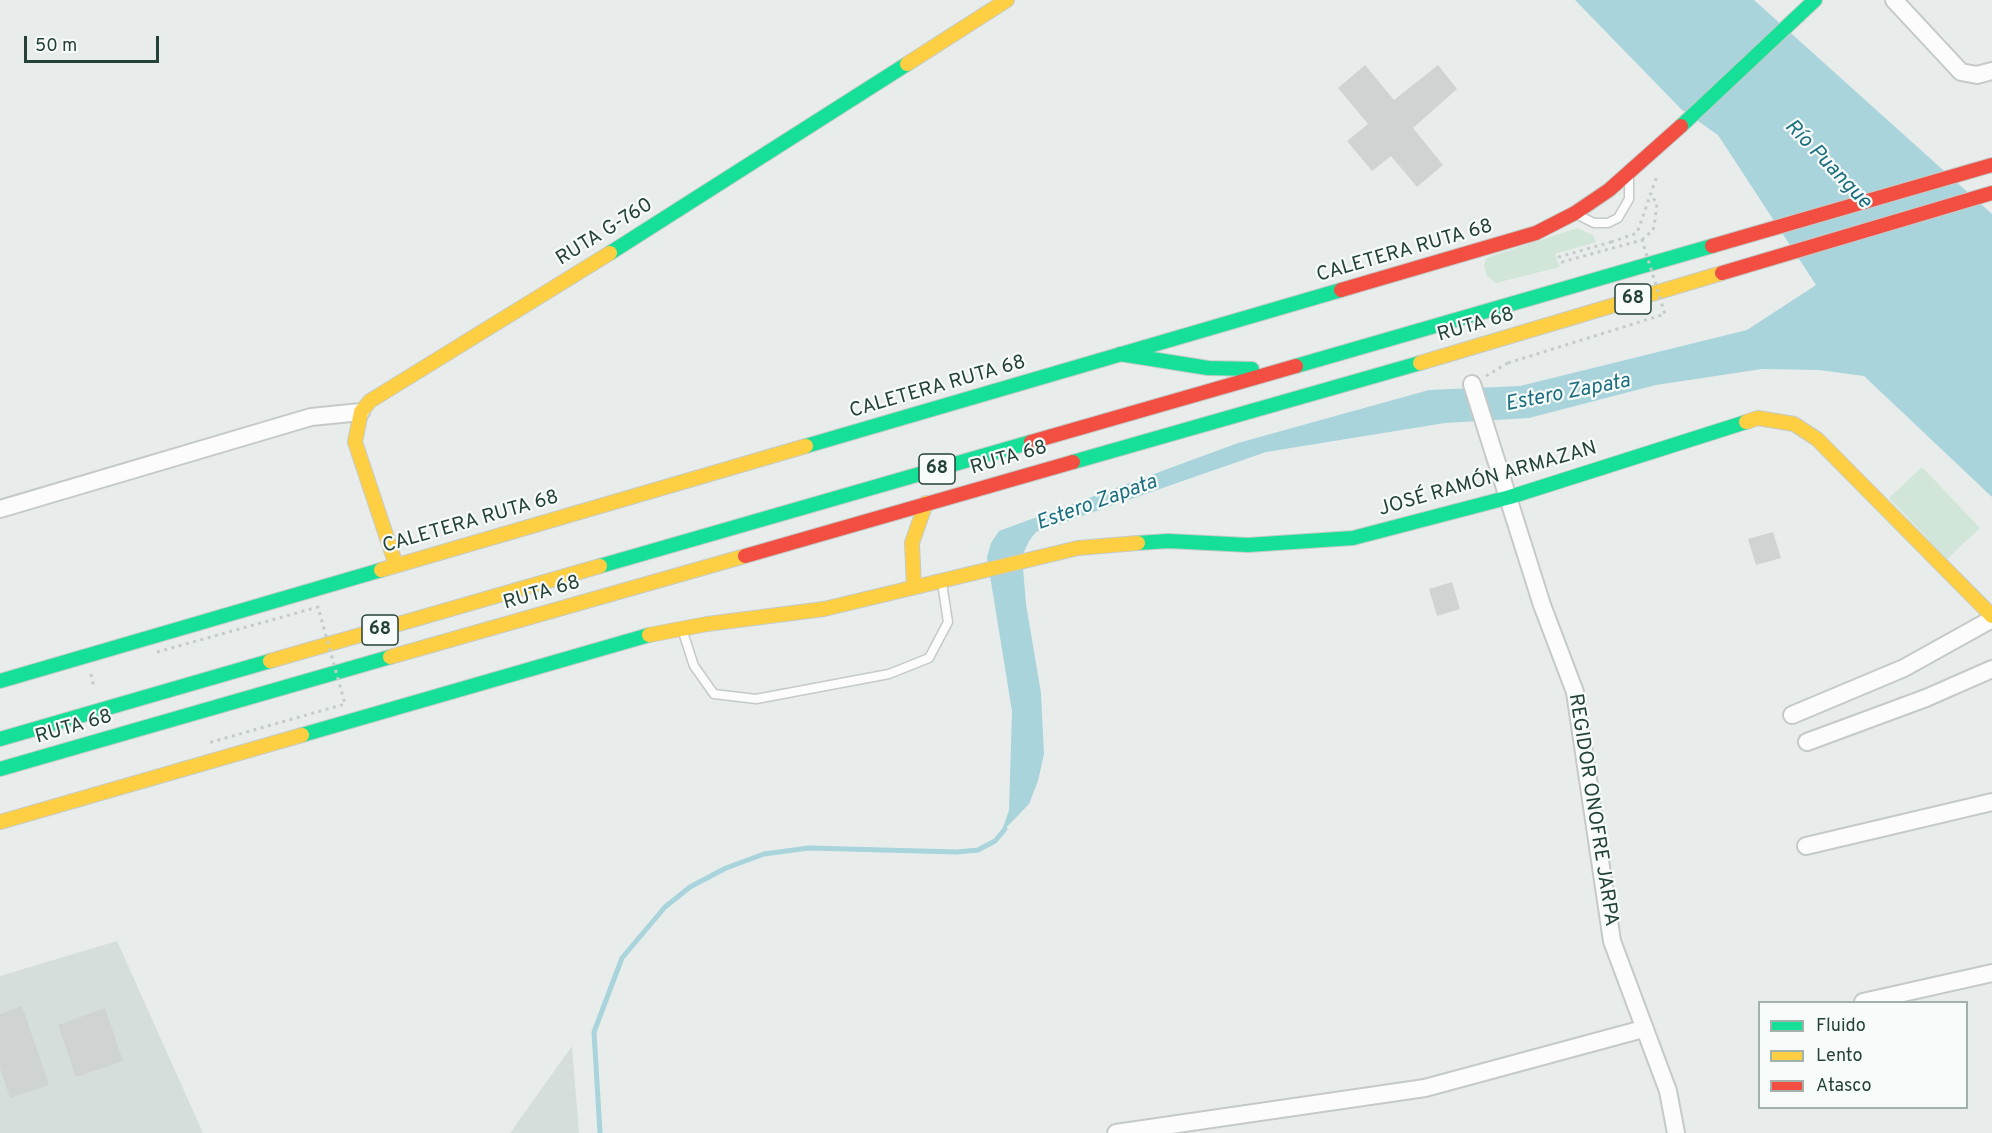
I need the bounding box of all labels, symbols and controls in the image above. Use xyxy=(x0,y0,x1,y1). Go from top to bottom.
scale bar xyxy=(27,24,162,62)
text: 50 m xyxy=(35,35,77,58)
water label: Río Puangue xyxy=(1778,115,1876,215)
street label: RUTA G-760 xyxy=(552,194,658,272)
street label: CALETERA RUTA 68 xyxy=(1314,215,1496,289)
road number: 68 xyxy=(1615,284,1651,314)
street label: RUTA 68 xyxy=(1435,304,1517,348)
street label: CALETERA RUTA 68 xyxy=(847,351,1029,425)
water label: Estero Zapata xyxy=(1503,370,1633,418)
street label: RUTA 68 xyxy=(968,437,1050,481)
street label: JOSÉ RAMÓN ARMAZAN xyxy=(1376,437,1600,523)
road number: 68 xyxy=(919,454,955,484)
water label: Estero Zapata xyxy=(1033,470,1161,538)
street label: CALETERA RUTA 68 xyxy=(380,486,562,560)
street label: RUTA 68 xyxy=(501,572,583,616)
road number: 68 xyxy=(362,615,398,645)
street label: REGIDOR ONOFRE JARPA xyxy=(1562,692,1622,928)
street label: RUTA 68 xyxy=(33,706,115,750)
legend xyxy=(1758,1001,1968,1109)
text: Fluido xyxy=(1816,1015,1866,1038)
text: Lento xyxy=(1816,1045,1862,1068)
text: Atasco xyxy=(1816,1075,1872,1098)

